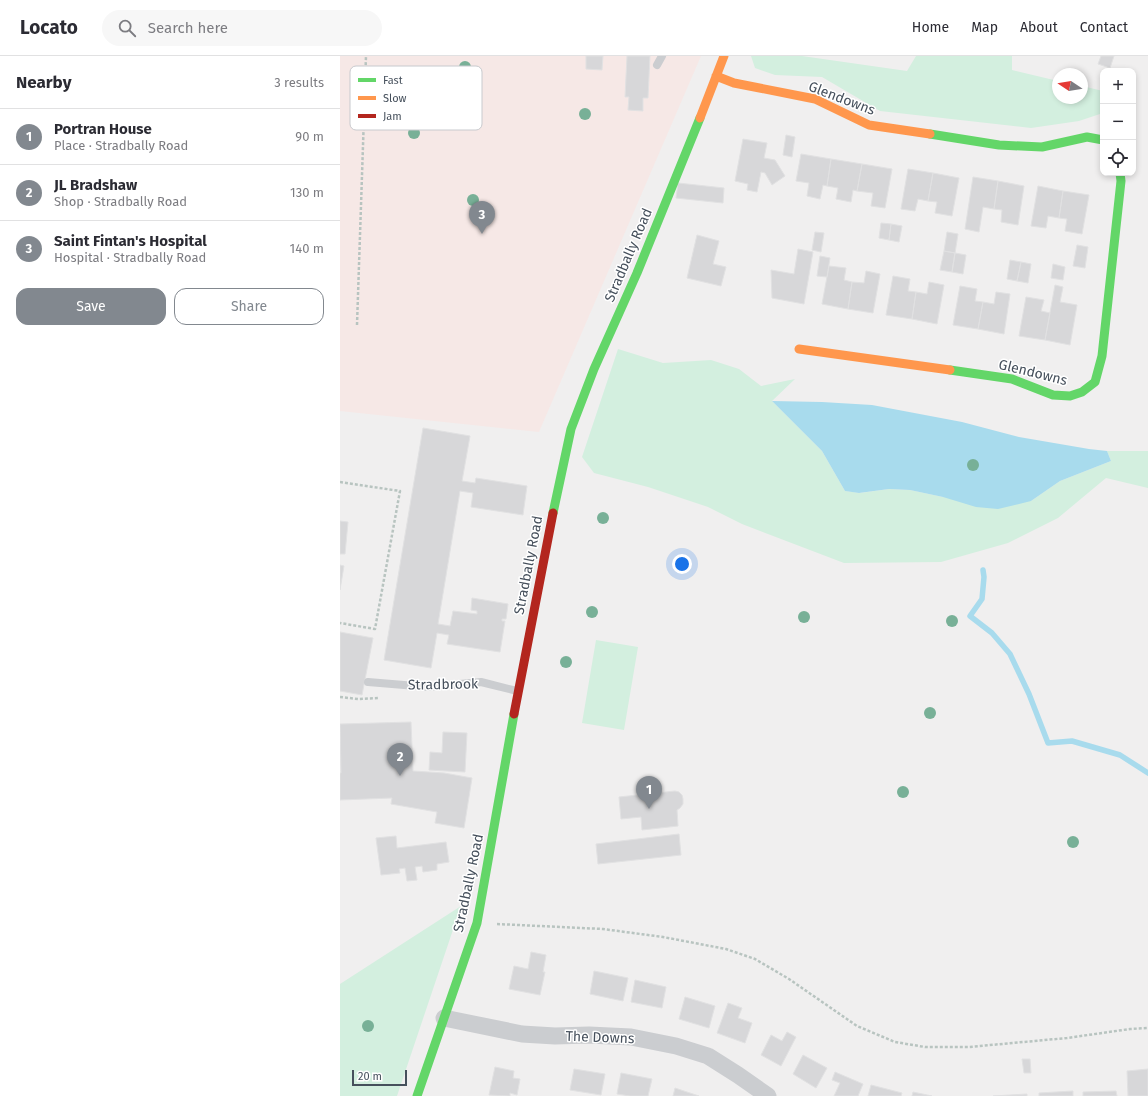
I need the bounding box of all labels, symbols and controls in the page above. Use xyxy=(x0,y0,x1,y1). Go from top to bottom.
search box xyxy=(102,10,382,46)
text: Locato xyxy=(20,16,78,39)
icon: search xyxy=(116,17,138,39)
text: Search here xyxy=(148,19,228,37)
text: Home xyxy=(912,19,949,36)
text: Map xyxy=(971,19,998,36)
text: About xyxy=(1020,19,1058,36)
text: Contact xyxy=(1080,19,1128,36)
legend xyxy=(350,66,482,130)
north arrow xyxy=(1052,68,1088,104)
map controls xyxy=(1100,68,1136,176)
button: + xyxy=(1100,68,1136,104)
text: Nearby xyxy=(16,72,71,93)
text: Fast xyxy=(383,74,403,87)
text: 3 results xyxy=(274,75,324,90)
street label: Glendowns xyxy=(806,78,878,119)
text: Slow xyxy=(383,92,407,105)
button: − xyxy=(1100,104,1136,140)
text: Jam xyxy=(383,110,402,123)
text: Portran House xyxy=(54,120,152,138)
text: 1 xyxy=(26,129,32,144)
text: 90 m xyxy=(295,129,324,144)
text: Place · Stradbally Road xyxy=(54,138,188,153)
button: locate xyxy=(1100,140,1136,176)
text: JL Bradshaw xyxy=(54,176,137,194)
text: 2 xyxy=(26,185,32,200)
text: 130 m xyxy=(290,185,324,200)
text: Shop · Stradbally Road xyxy=(54,194,187,209)
pin: 3 xyxy=(469,201,495,234)
street label: Stradbally Road xyxy=(601,206,656,305)
text: Saint Fintan's Hospital xyxy=(54,232,207,250)
text: 3 xyxy=(26,241,32,256)
text: 140 m xyxy=(290,241,324,256)
text: Hospital · Stradbally Road xyxy=(54,250,206,265)
button: Save xyxy=(16,288,166,325)
button: Share xyxy=(174,288,324,325)
street label: Glendowns xyxy=(997,356,1069,389)
street label: Stradbally Road xyxy=(511,514,546,616)
your location xyxy=(672,554,692,574)
street label: Stradbrook xyxy=(408,675,479,694)
pin: 2 xyxy=(387,743,413,776)
pin: 1 xyxy=(636,776,662,809)
street label: Stradbally Road xyxy=(450,832,487,934)
street label: The Downs xyxy=(565,1028,635,1047)
scale bar xyxy=(352,1068,407,1087)
text: 20 m xyxy=(358,1070,382,1083)

